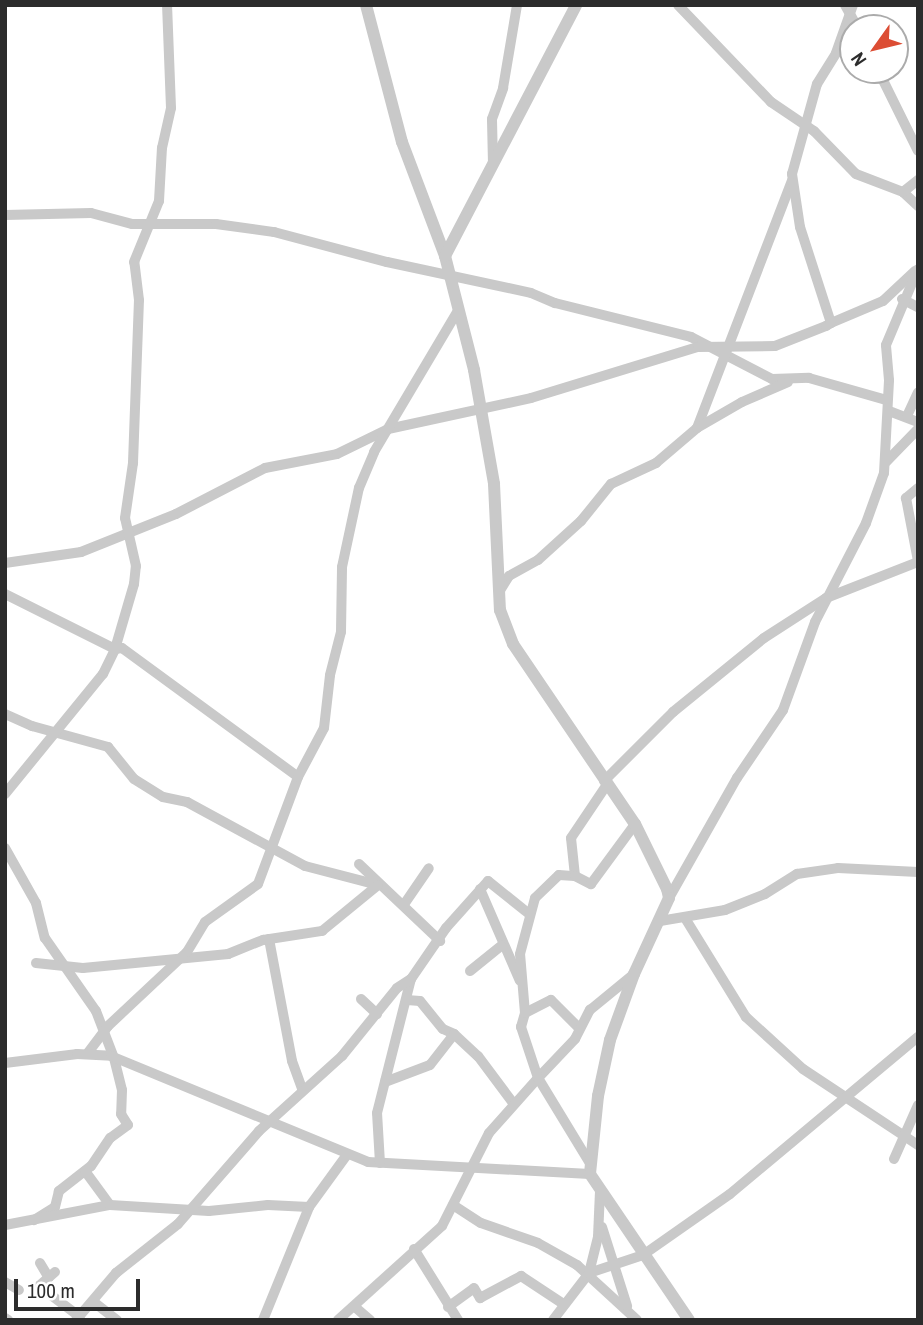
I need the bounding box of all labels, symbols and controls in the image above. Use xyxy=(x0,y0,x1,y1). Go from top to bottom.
north arrow xyxy=(839,14,909,84)
text: N xyxy=(844,48,872,72)
scale bar xyxy=(18,1266,144,1310)
text: 100 m xyxy=(27,1276,75,1305)

